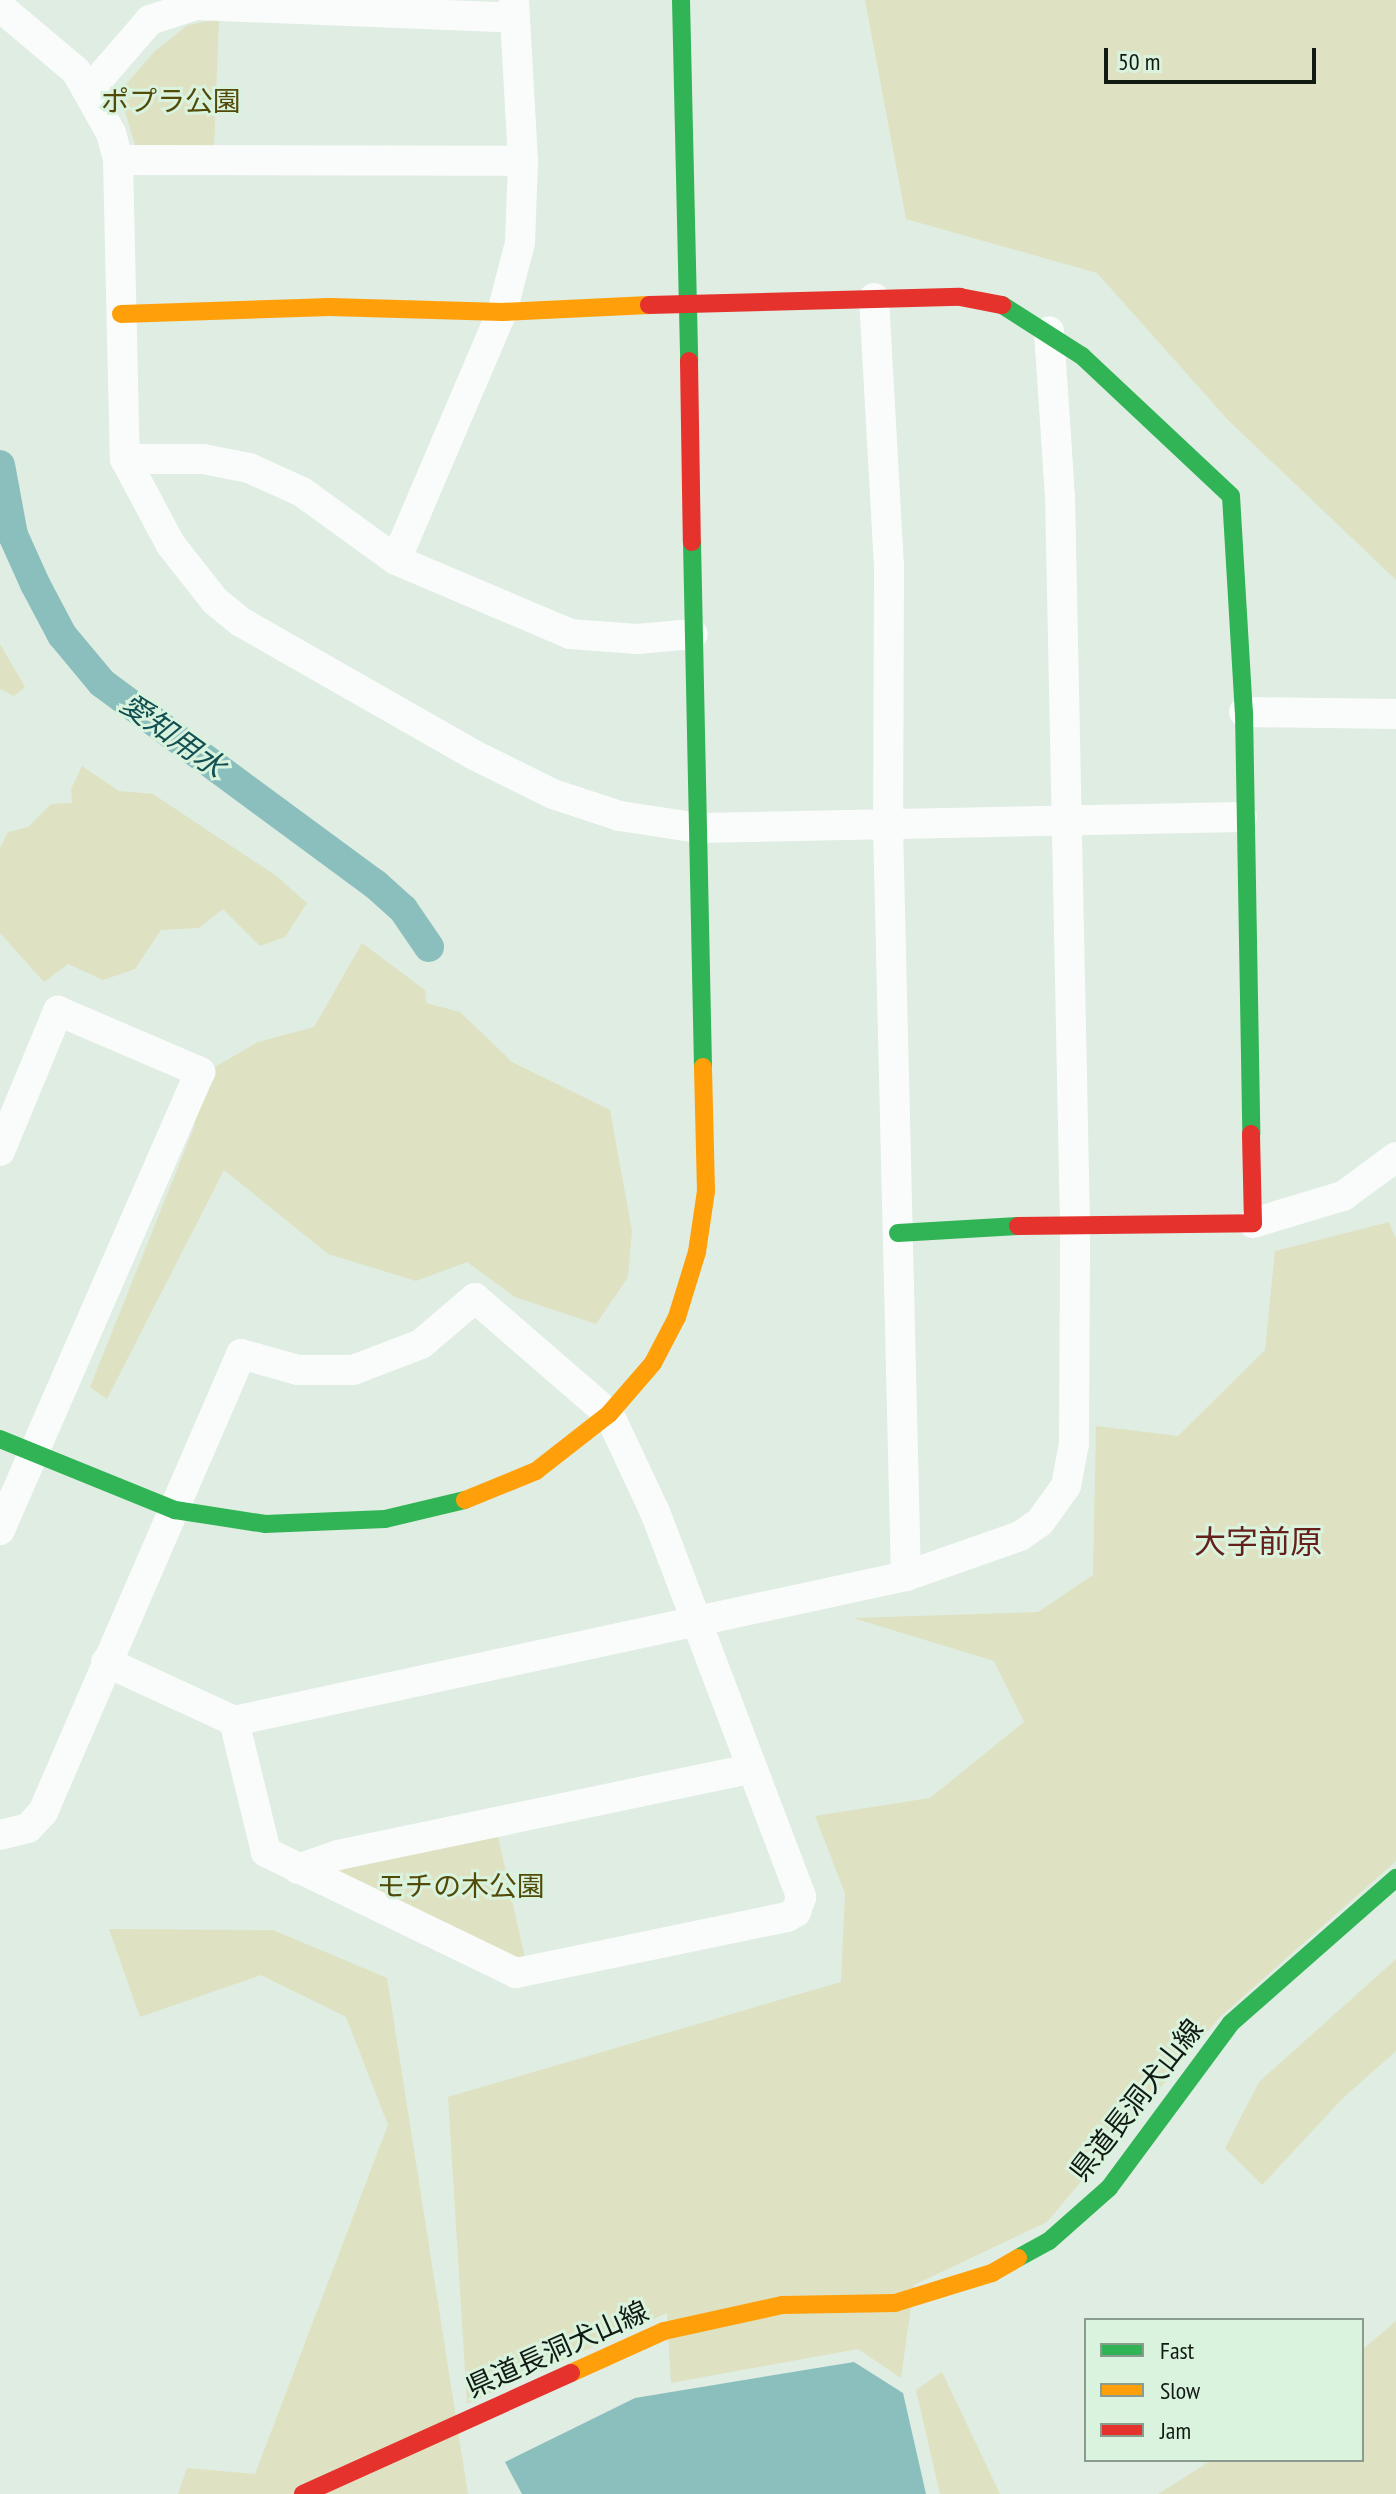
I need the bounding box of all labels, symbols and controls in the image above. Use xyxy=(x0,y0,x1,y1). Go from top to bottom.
scale bar xyxy=(1108,32,1320,82)
text: 50 m xyxy=(1118,46,1160,77)
park label: ポプラ公園 xyxy=(101,84,241,118)
water label: 愛知用水 xyxy=(114,685,232,785)
district label: 大字前原 xyxy=(1194,1522,1322,1560)
park label: モチの木公園 xyxy=(377,1869,545,1903)
street label: 県道長洞犬山線 xyxy=(1062,2012,1210,2188)
street label: 県道長洞犬山線 xyxy=(461,2294,653,2404)
legend xyxy=(1084,2318,1364,2462)
text: Fast xyxy=(1160,2335,1194,2366)
text: Slow xyxy=(1160,2375,1200,2406)
text: Jam xyxy=(1160,2415,1191,2446)

